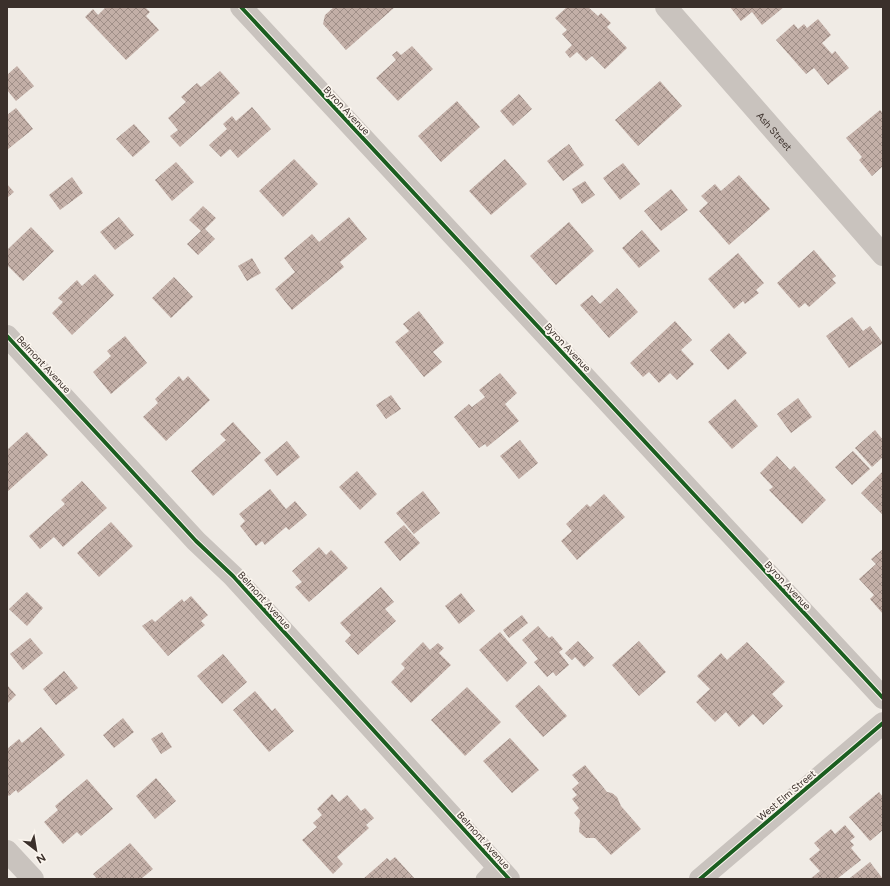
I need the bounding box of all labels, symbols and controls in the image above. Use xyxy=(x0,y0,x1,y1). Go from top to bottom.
street label: Byron Avenue xyxy=(321,83,373,138)
street label: Ash Street xyxy=(754,109,795,154)
street label: Byron Avenue xyxy=(542,320,594,375)
street label: Belmont Avenue xyxy=(14,333,74,396)
street label: Byron Avenue xyxy=(762,558,814,613)
street label: Belmont Avenue xyxy=(235,569,294,632)
street label: West Elm Street xyxy=(754,767,818,824)
street label: Belmont Avenue xyxy=(454,809,513,872)
north arrow xyxy=(16,830,56,870)
text: N xyxy=(34,850,48,866)

